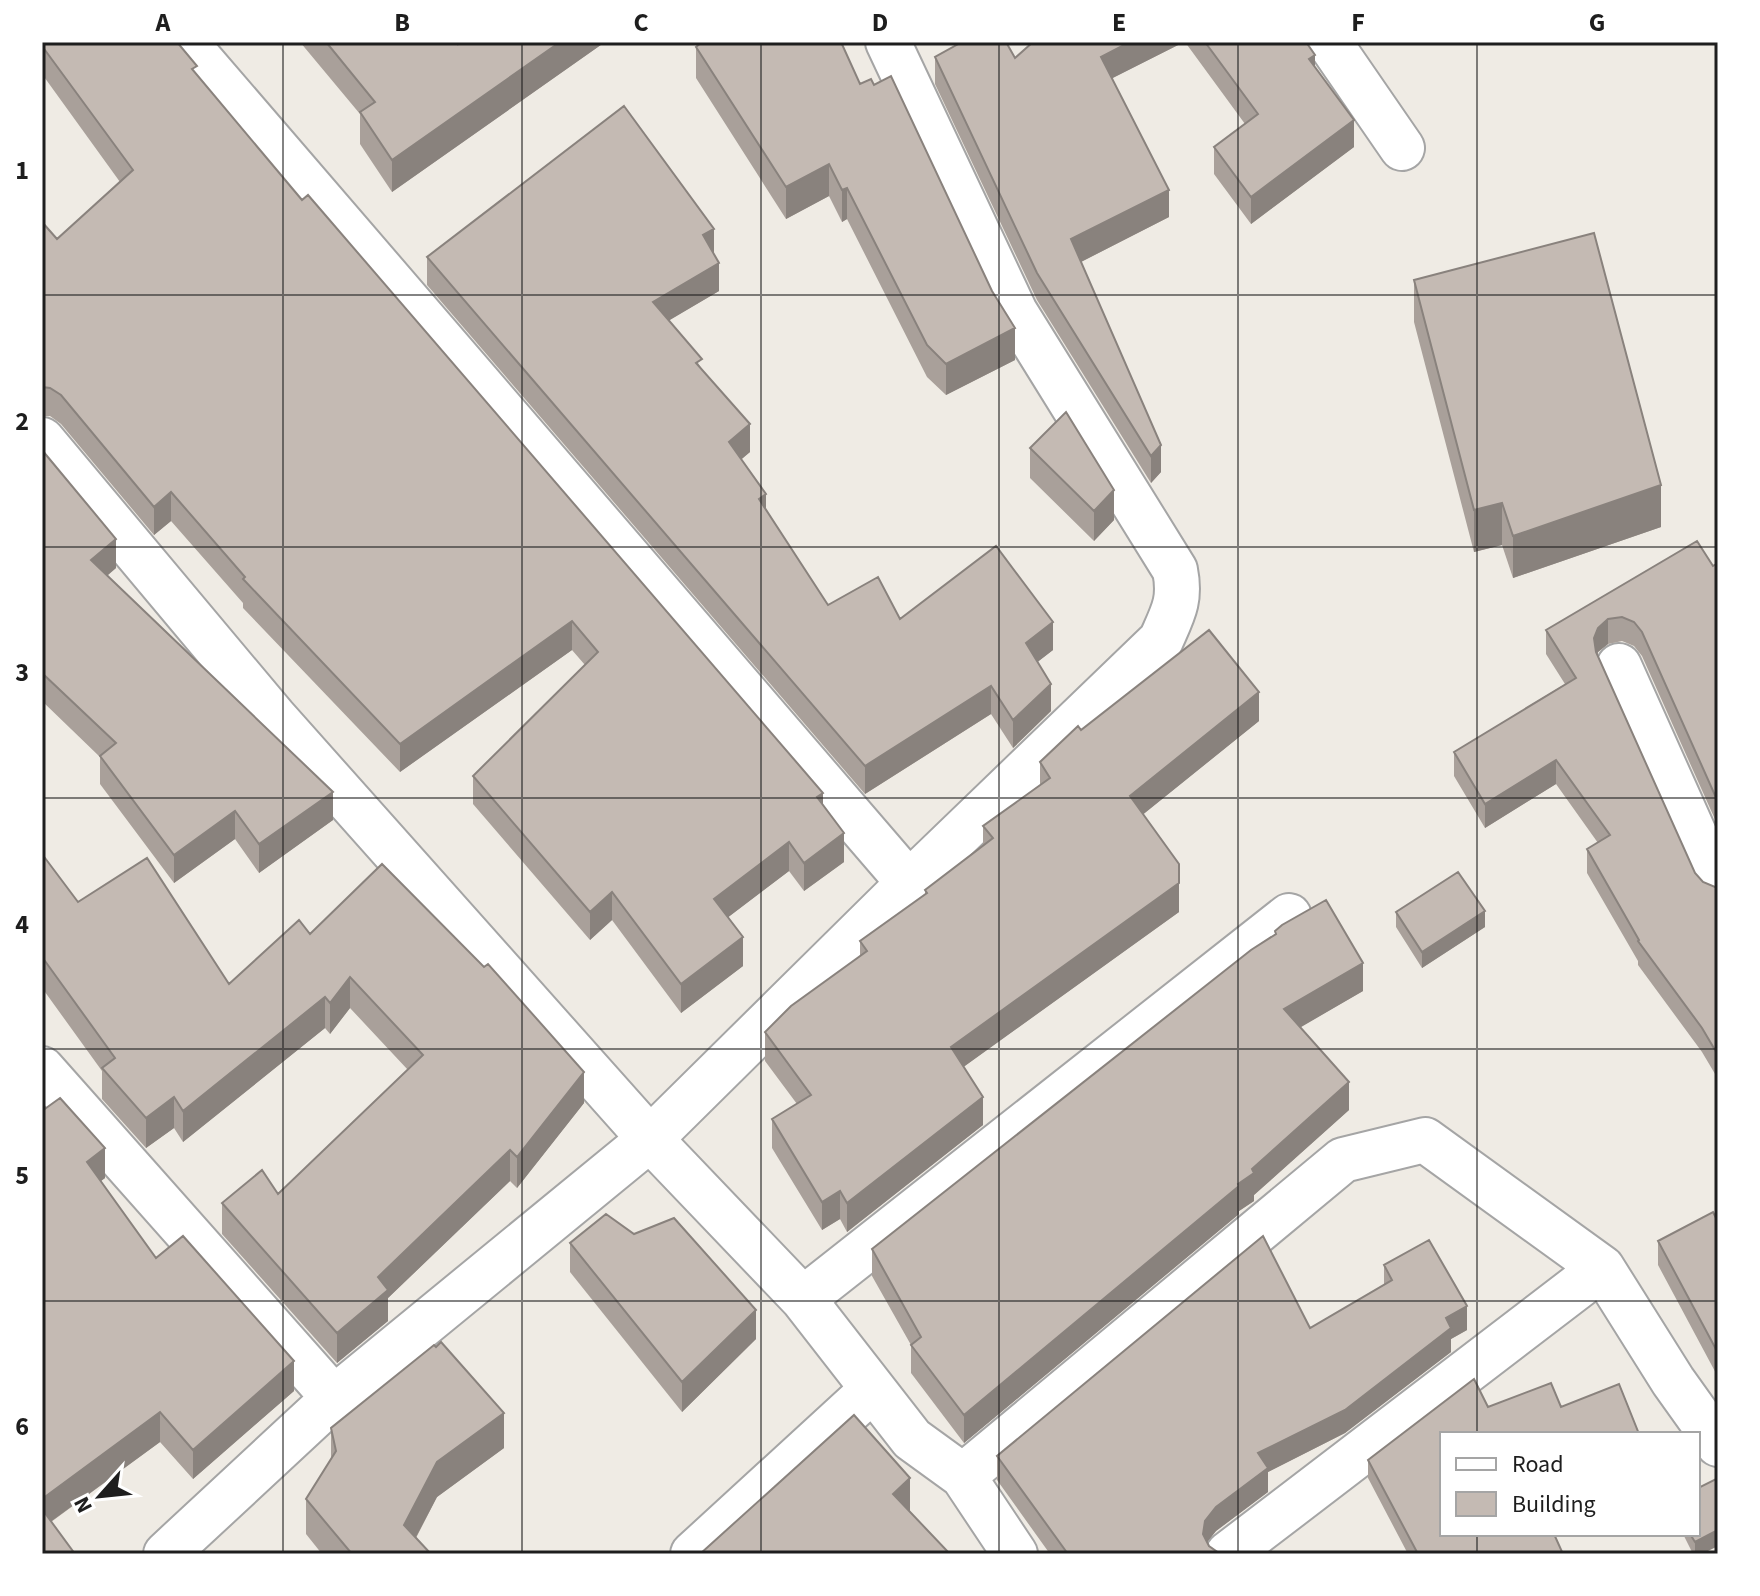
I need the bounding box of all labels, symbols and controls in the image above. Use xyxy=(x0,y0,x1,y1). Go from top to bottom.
text: A xyxy=(155,4,172,41)
text: B xyxy=(394,4,410,41)
text: C xyxy=(633,4,649,41)
text: D xyxy=(872,4,888,41)
text: E xyxy=(1112,4,1126,41)
text: F xyxy=(1351,4,1365,41)
text: G xyxy=(1589,4,1605,41)
text: 1 xyxy=(15,152,29,189)
text: 2 xyxy=(15,403,29,440)
text: 3 xyxy=(15,654,29,691)
text: 4 xyxy=(15,906,29,943)
text: 5 xyxy=(15,1157,29,1194)
text: 6 xyxy=(15,1408,29,1445)
legend xyxy=(1440,1432,1700,1536)
text: Road xyxy=(1512,1447,1564,1482)
north arrow xyxy=(60,1456,140,1536)
text: Building xyxy=(1512,1487,1596,1522)
text: N xyxy=(65,1491,101,1518)

